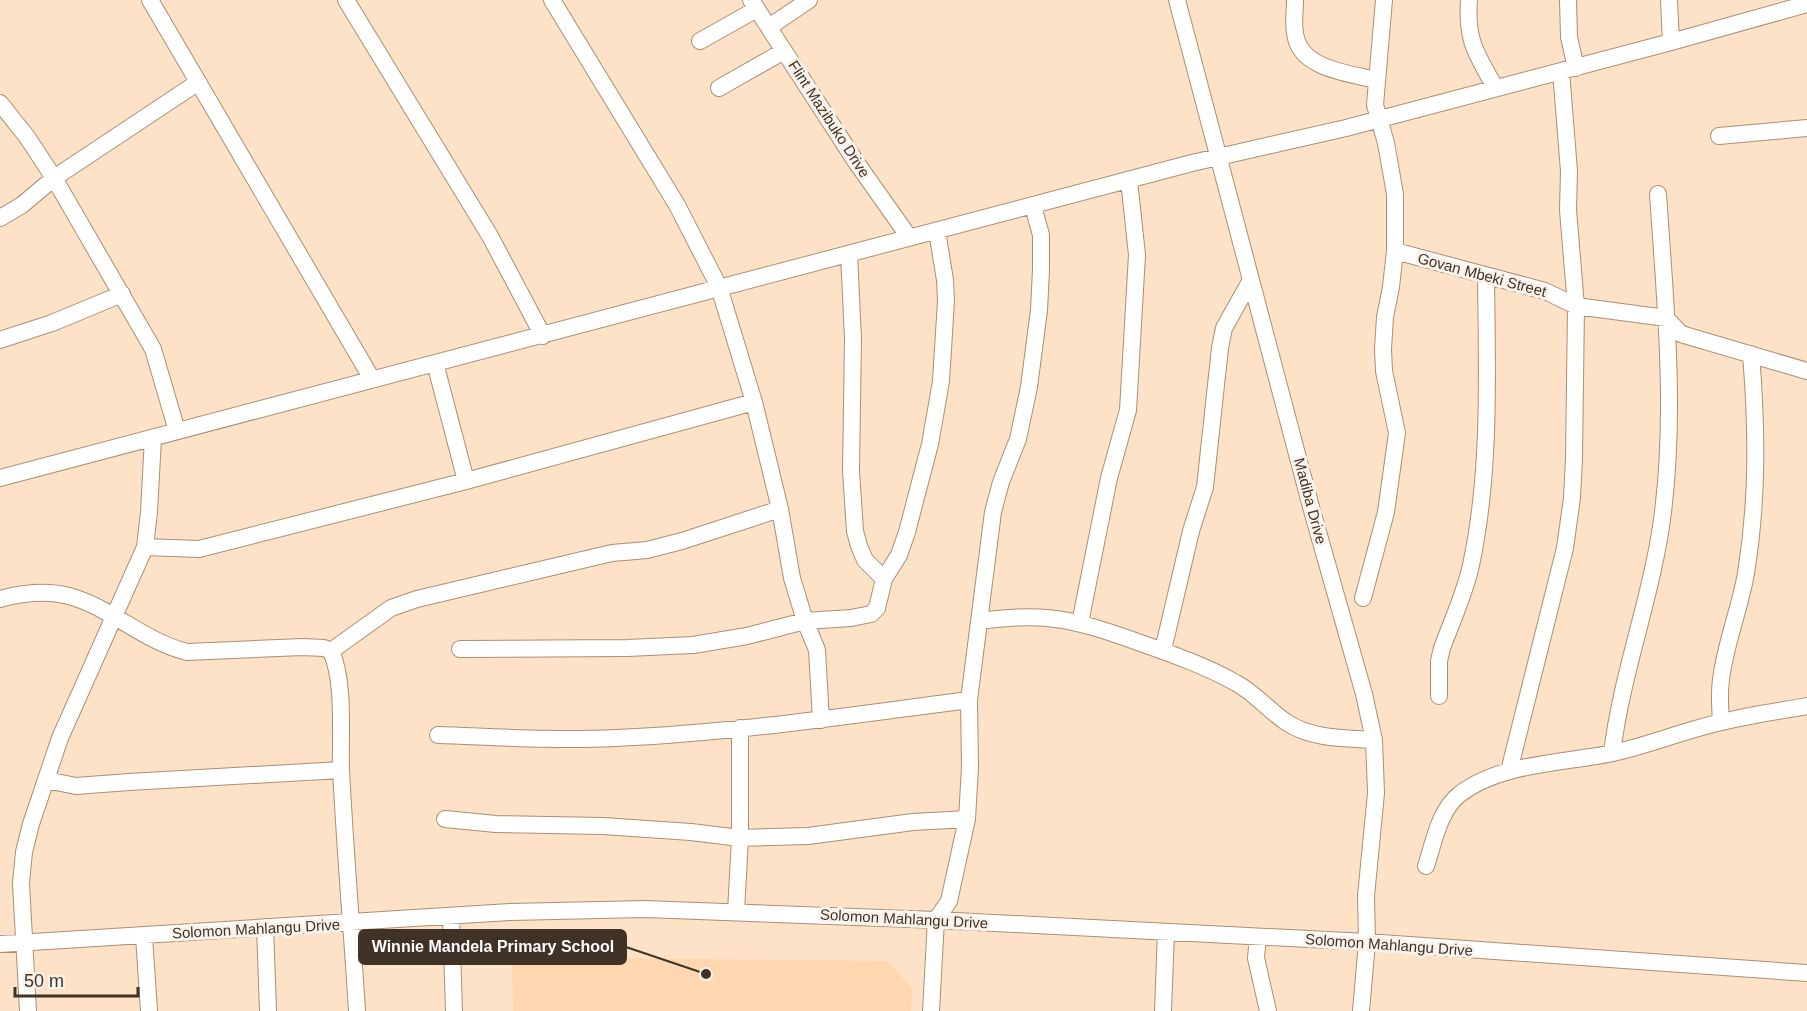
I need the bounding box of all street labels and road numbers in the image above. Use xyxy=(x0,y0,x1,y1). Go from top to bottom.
street label: Flint Mazibuko Drive xyxy=(785,57,874,180)
street label: Govan Mbeki Street xyxy=(1416,249,1549,300)
street label: Madiba Drive xyxy=(1291,456,1330,546)
street label: Solomon Mahlangu Drive xyxy=(819,906,989,931)
street label: Solomon Mahlangu Drive xyxy=(171,916,341,941)
street label: Solomon Mahlangu Drive xyxy=(1304,930,1474,959)

